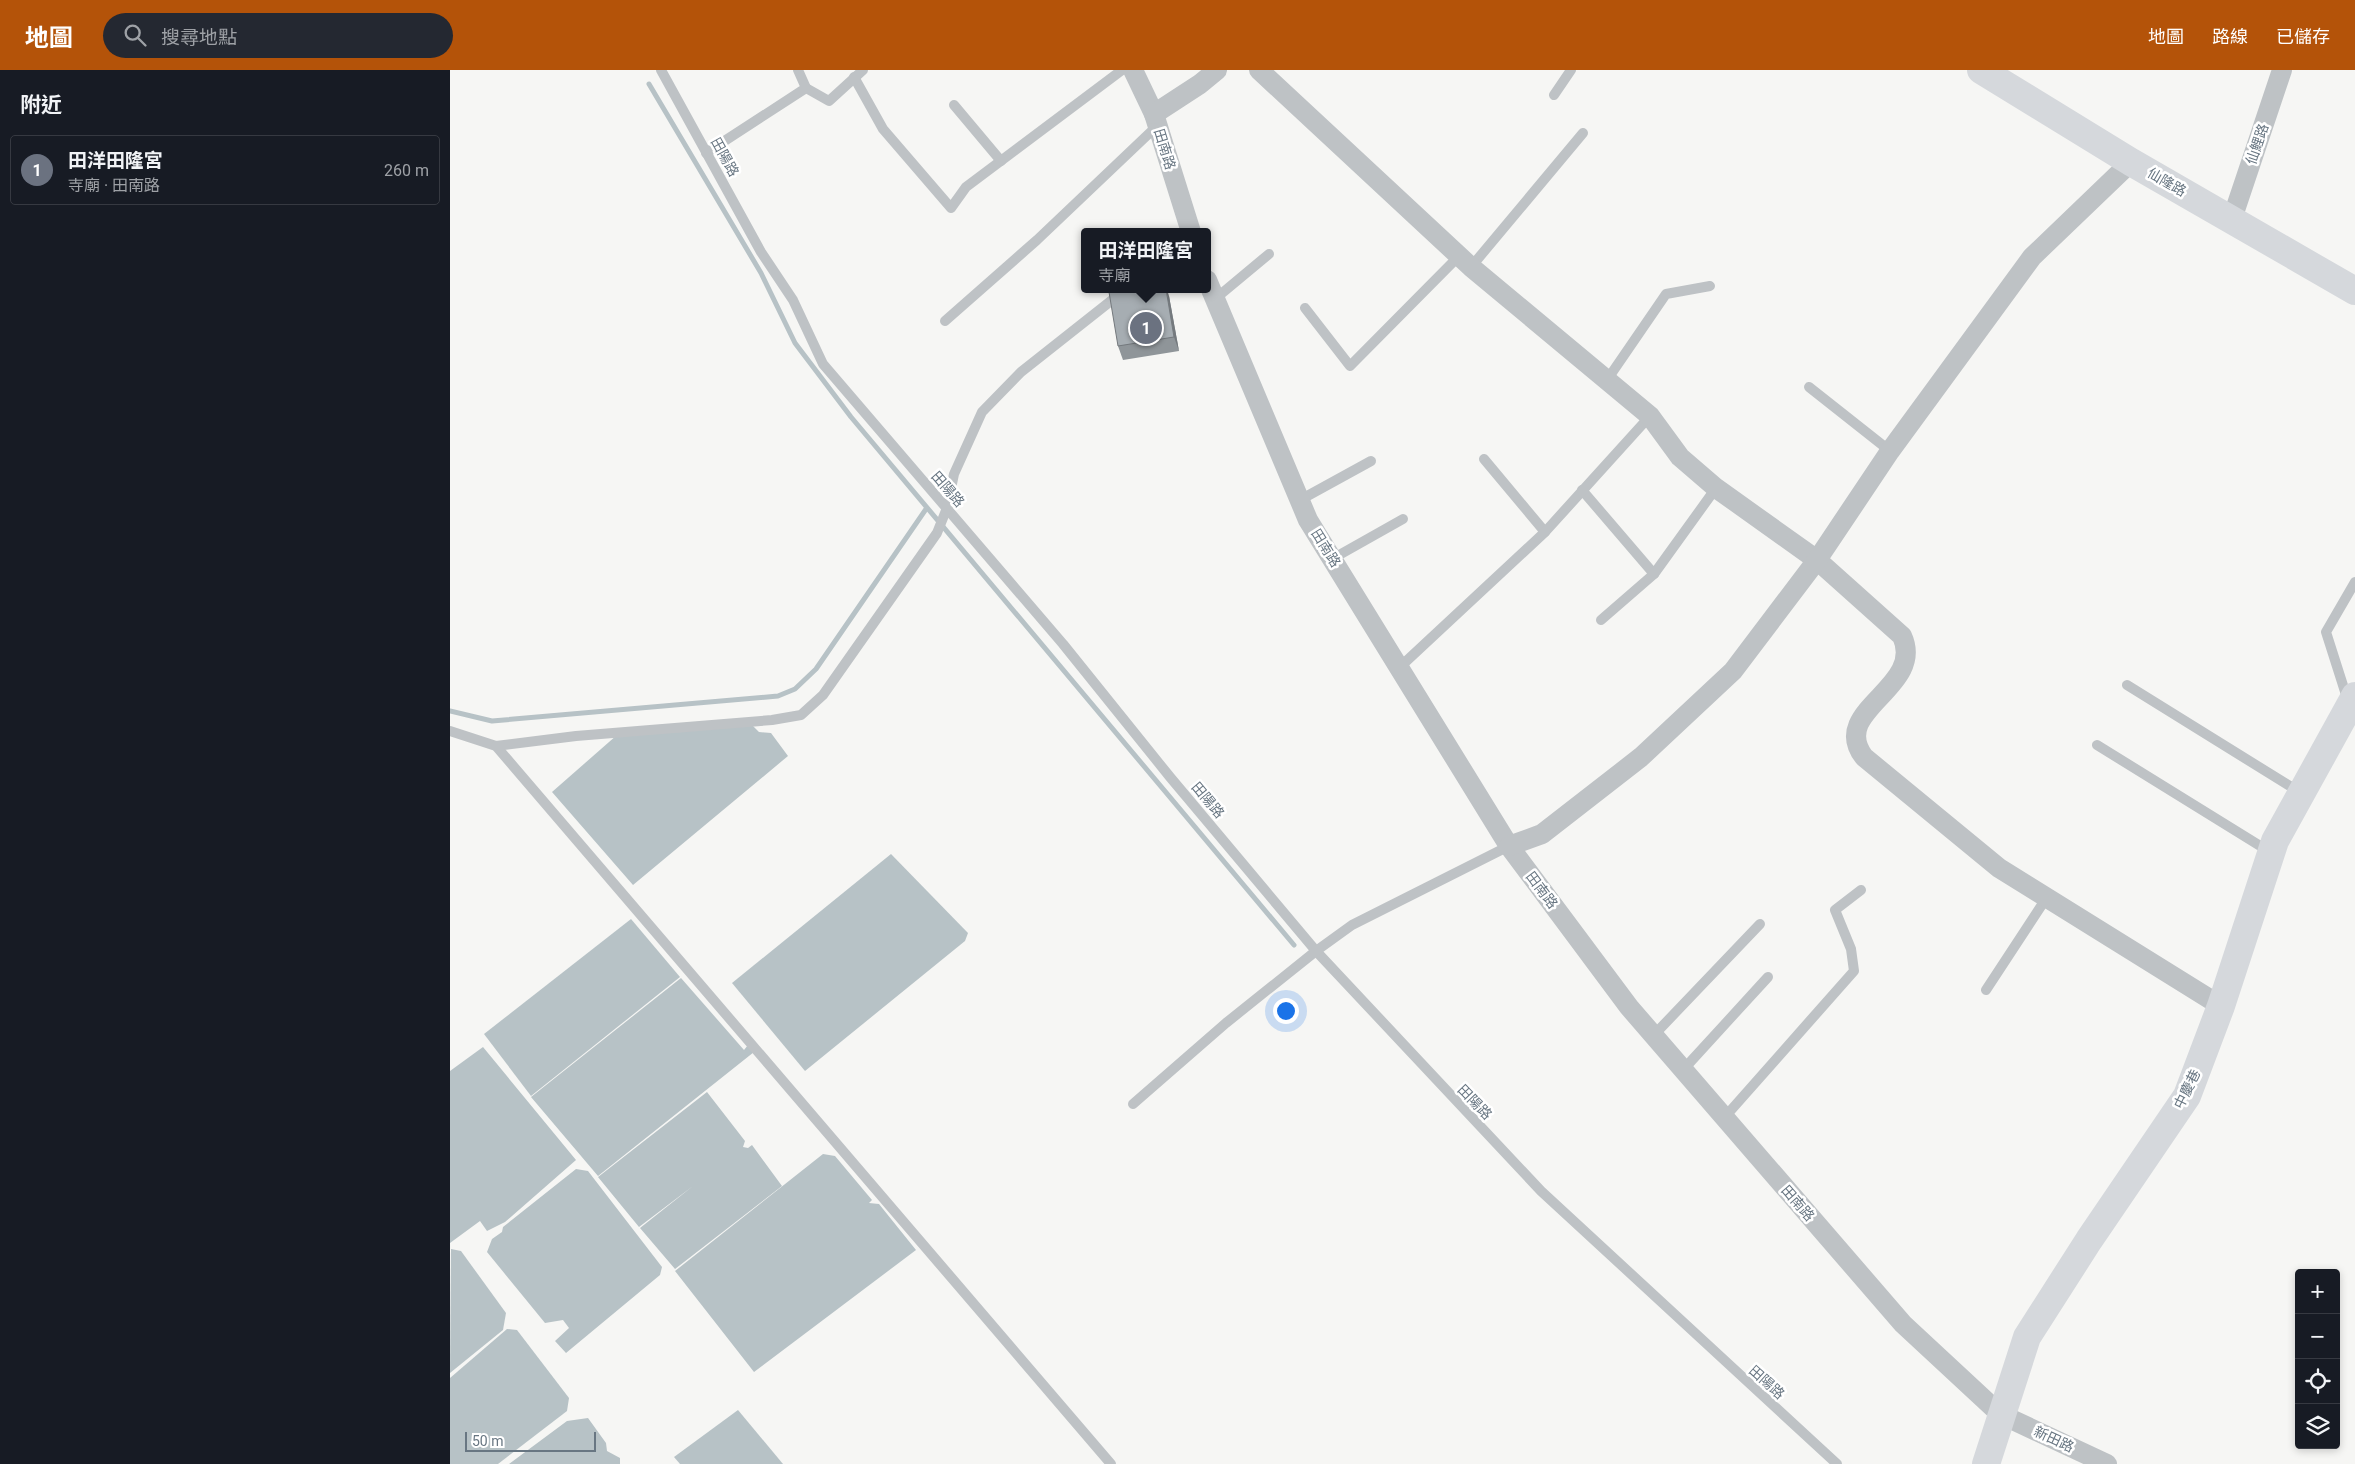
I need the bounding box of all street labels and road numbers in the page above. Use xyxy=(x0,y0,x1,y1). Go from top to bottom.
street label: 仙鯉路 xyxy=(2243,122,2271,166)
street label: 田南路 xyxy=(1151,127,1179,171)
street label: 田陽路 xyxy=(708,135,742,179)
street label: 仙隆路 xyxy=(2145,165,2189,199)
street label: 田陽路 xyxy=(928,468,968,510)
street label: 田南路 xyxy=(1308,526,1344,570)
street label: 田陽路 xyxy=(1188,779,1228,821)
street label: 田南路 xyxy=(1523,868,1561,912)
street label: 中慶巷 xyxy=(2171,1067,2203,1111)
street label: 田陽路 xyxy=(1455,1081,1495,1123)
street label: 田南路 xyxy=(1778,1182,1818,1224)
street label: 田陽路 xyxy=(1746,1362,1788,1402)
street label: 新田路 xyxy=(2032,1423,2076,1455)

